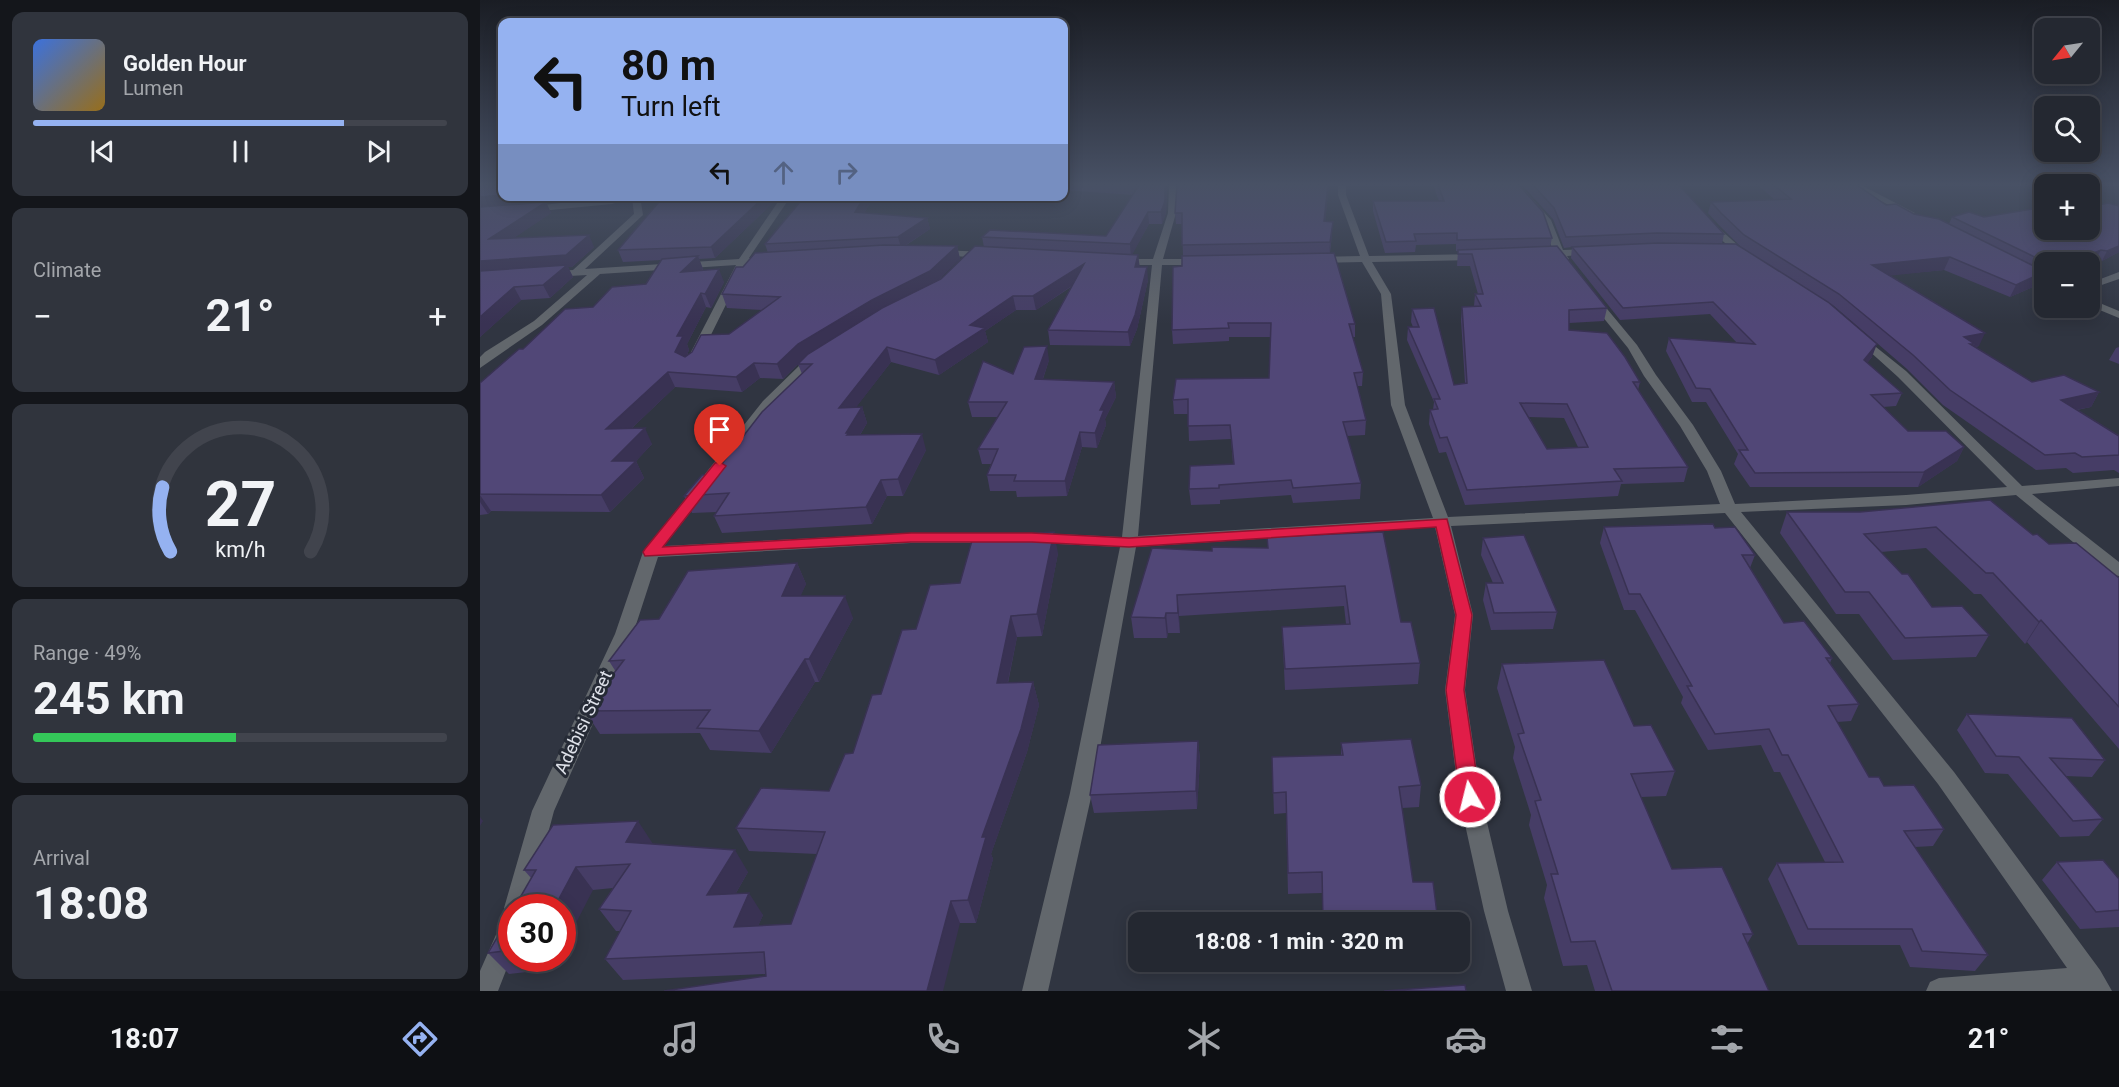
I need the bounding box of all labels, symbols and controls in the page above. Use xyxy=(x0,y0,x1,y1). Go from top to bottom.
north arrow xyxy=(2034,18,2100,84)
map controls xyxy=(2034,18,2100,318)
text: 80 m xyxy=(621,41,716,90)
icon: left xyxy=(522,42,600,120)
text: Golden Hour xyxy=(123,51,247,76)
text: Lumen xyxy=(123,76,184,100)
text: Turn left xyxy=(621,91,721,123)
button: search xyxy=(2034,96,2100,162)
icon: previous xyxy=(86,135,119,168)
icon: pause xyxy=(224,135,257,168)
icon: next xyxy=(362,135,395,168)
icon: left xyxy=(704,156,737,189)
icon: ahead xyxy=(767,156,800,189)
icon: right xyxy=(830,156,863,189)
button: + xyxy=(2034,174,2100,240)
button: − xyxy=(2034,252,2100,318)
text: Climate xyxy=(33,258,101,282)
text: 21° xyxy=(205,289,275,342)
text: − xyxy=(33,297,52,336)
text: + xyxy=(428,297,447,336)
pin xyxy=(694,404,745,466)
icon: arrive xyxy=(703,413,736,446)
text: 27 xyxy=(204,469,276,542)
text: km/h xyxy=(215,538,265,563)
text: Range · 49% xyxy=(33,641,141,665)
street label: Adebisi Street xyxy=(550,667,616,777)
text: 245 km xyxy=(33,672,185,725)
position arrow xyxy=(1438,765,1502,829)
text: Arrival xyxy=(33,846,90,870)
text: 18:08 xyxy=(33,877,149,930)
speed limit sign: 30 xyxy=(498,894,576,972)
text: 18:08 · 1 min · 320 m xyxy=(1194,929,1404,954)
icon: directions xyxy=(399,1018,441,1060)
icon: music xyxy=(660,1018,702,1060)
icon: phone xyxy=(922,1018,964,1060)
icon: climate xyxy=(1183,1018,1225,1060)
icon: car xyxy=(1445,1018,1487,1060)
icon: filters xyxy=(1706,1018,1748,1060)
text: 18:07 xyxy=(110,1023,179,1055)
text: 21° xyxy=(1968,1023,2009,1055)

